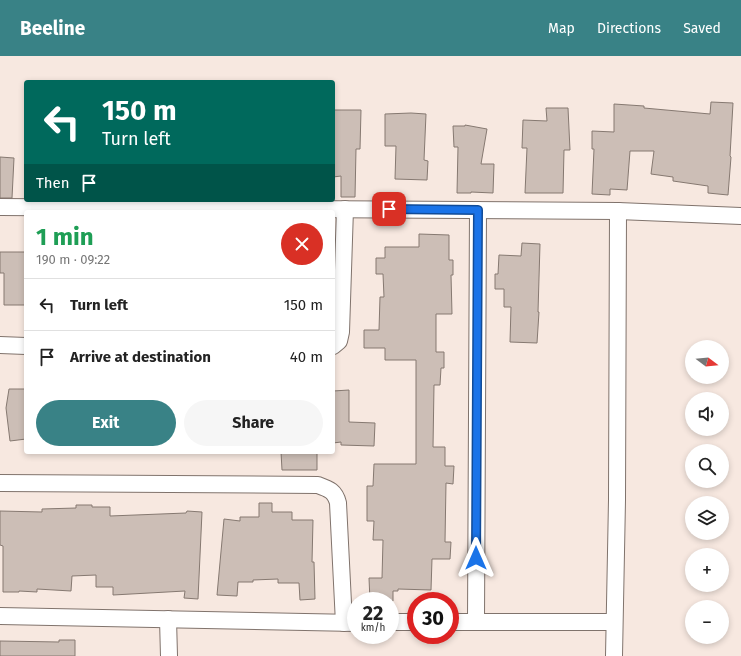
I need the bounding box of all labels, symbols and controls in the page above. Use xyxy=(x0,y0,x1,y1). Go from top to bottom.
text: Beeline xyxy=(20,17,85,40)
text: Map xyxy=(548,20,575,37)
text: Directions xyxy=(597,20,661,37)
text: Saved xyxy=(683,20,721,37)
text: 150 m xyxy=(102,94,177,127)
icon: left xyxy=(36,96,88,148)
text: Turn left xyxy=(102,128,171,150)
icon: arrive xyxy=(78,172,100,194)
text: Then xyxy=(36,174,70,192)
pin xyxy=(372,192,406,226)
icon: arrive xyxy=(378,198,400,220)
text: 1 min xyxy=(36,223,94,251)
button: close xyxy=(281,223,323,265)
text: 190 m · 09:22 xyxy=(36,252,110,267)
icon: left xyxy=(36,294,58,316)
text: Turn left xyxy=(70,296,128,314)
text: 150 m xyxy=(284,296,323,314)
north arrow xyxy=(685,340,729,384)
map controls xyxy=(685,340,729,644)
icon: arrive xyxy=(36,346,58,368)
text: Arrive at destination xyxy=(70,348,211,366)
text: 40 m xyxy=(290,348,323,366)
button: sound xyxy=(685,392,729,436)
button: Exit xyxy=(36,400,176,446)
button: Share xyxy=(184,400,323,446)
button: search xyxy=(685,444,729,488)
button: layers xyxy=(685,496,729,540)
position arrow xyxy=(455,537,497,579)
button: + xyxy=(685,548,729,592)
speed limit sign: 30 xyxy=(407,592,459,644)
button: − xyxy=(685,600,729,644)
text: 22 xyxy=(363,601,383,625)
text: km/h xyxy=(361,622,385,634)

